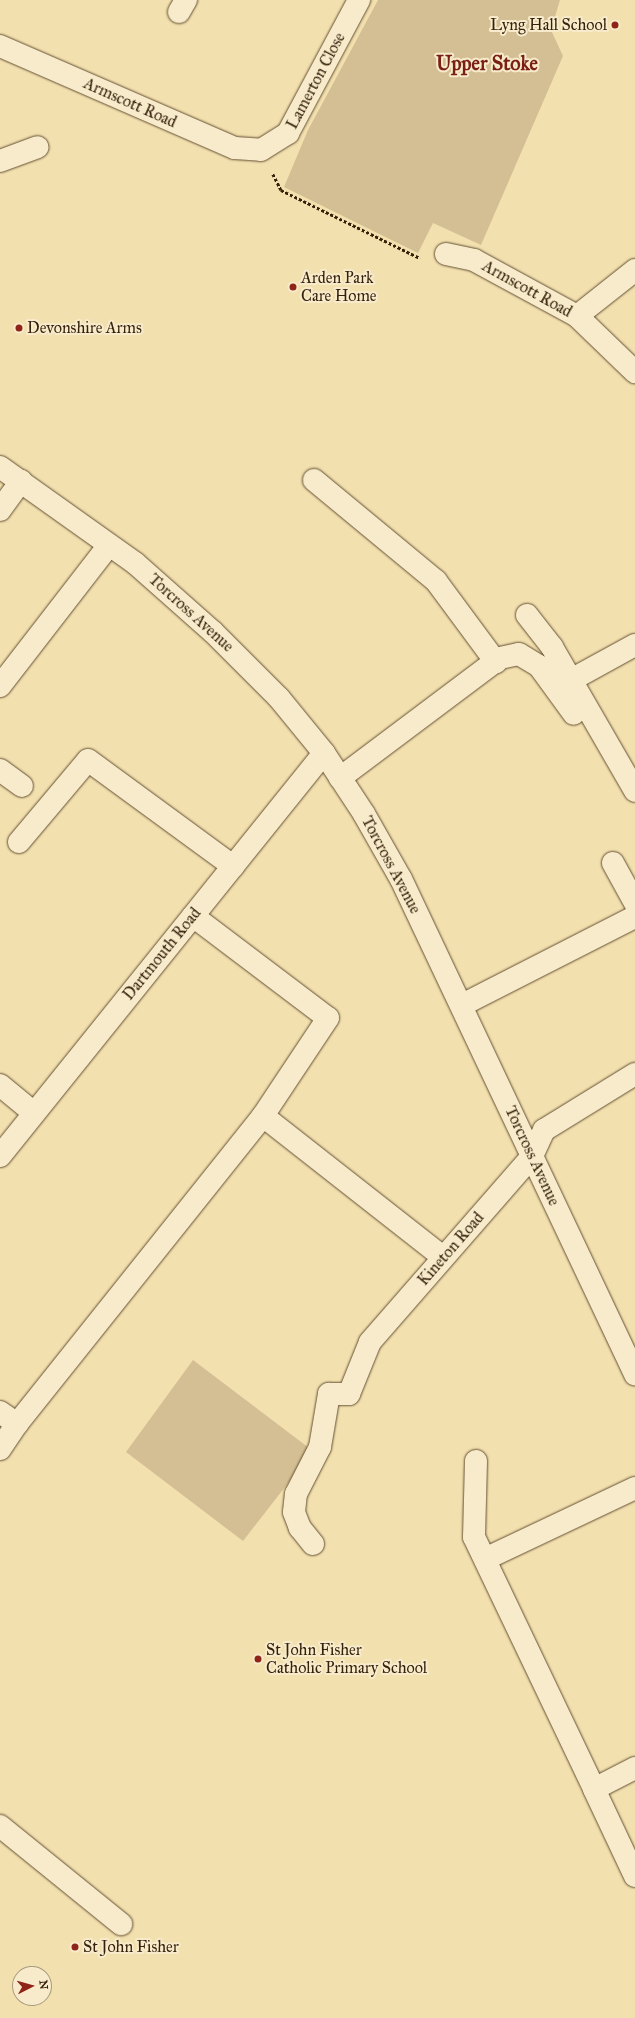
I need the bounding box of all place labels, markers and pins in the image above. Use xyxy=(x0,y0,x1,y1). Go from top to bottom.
place label: Lyng Hall School xyxy=(490,15,607,35)
marker: Lyng Hall School xyxy=(610,20,620,30)
place label: Arden Park Care Home xyxy=(301,268,376,306)
marker: Arden Park Care Home xyxy=(288,282,298,292)
place label: Devonshire Arms xyxy=(27,318,142,338)
marker: Devonshire Arms xyxy=(14,323,24,333)
place label: St John Fisher Catholic Primary School xyxy=(266,1640,427,1678)
marker: St John Fisher Catholic Primary School xyxy=(253,1654,263,1664)
place label: St John Fisher xyxy=(83,1937,179,1957)
marker: St John Fisher xyxy=(70,1942,80,1952)

